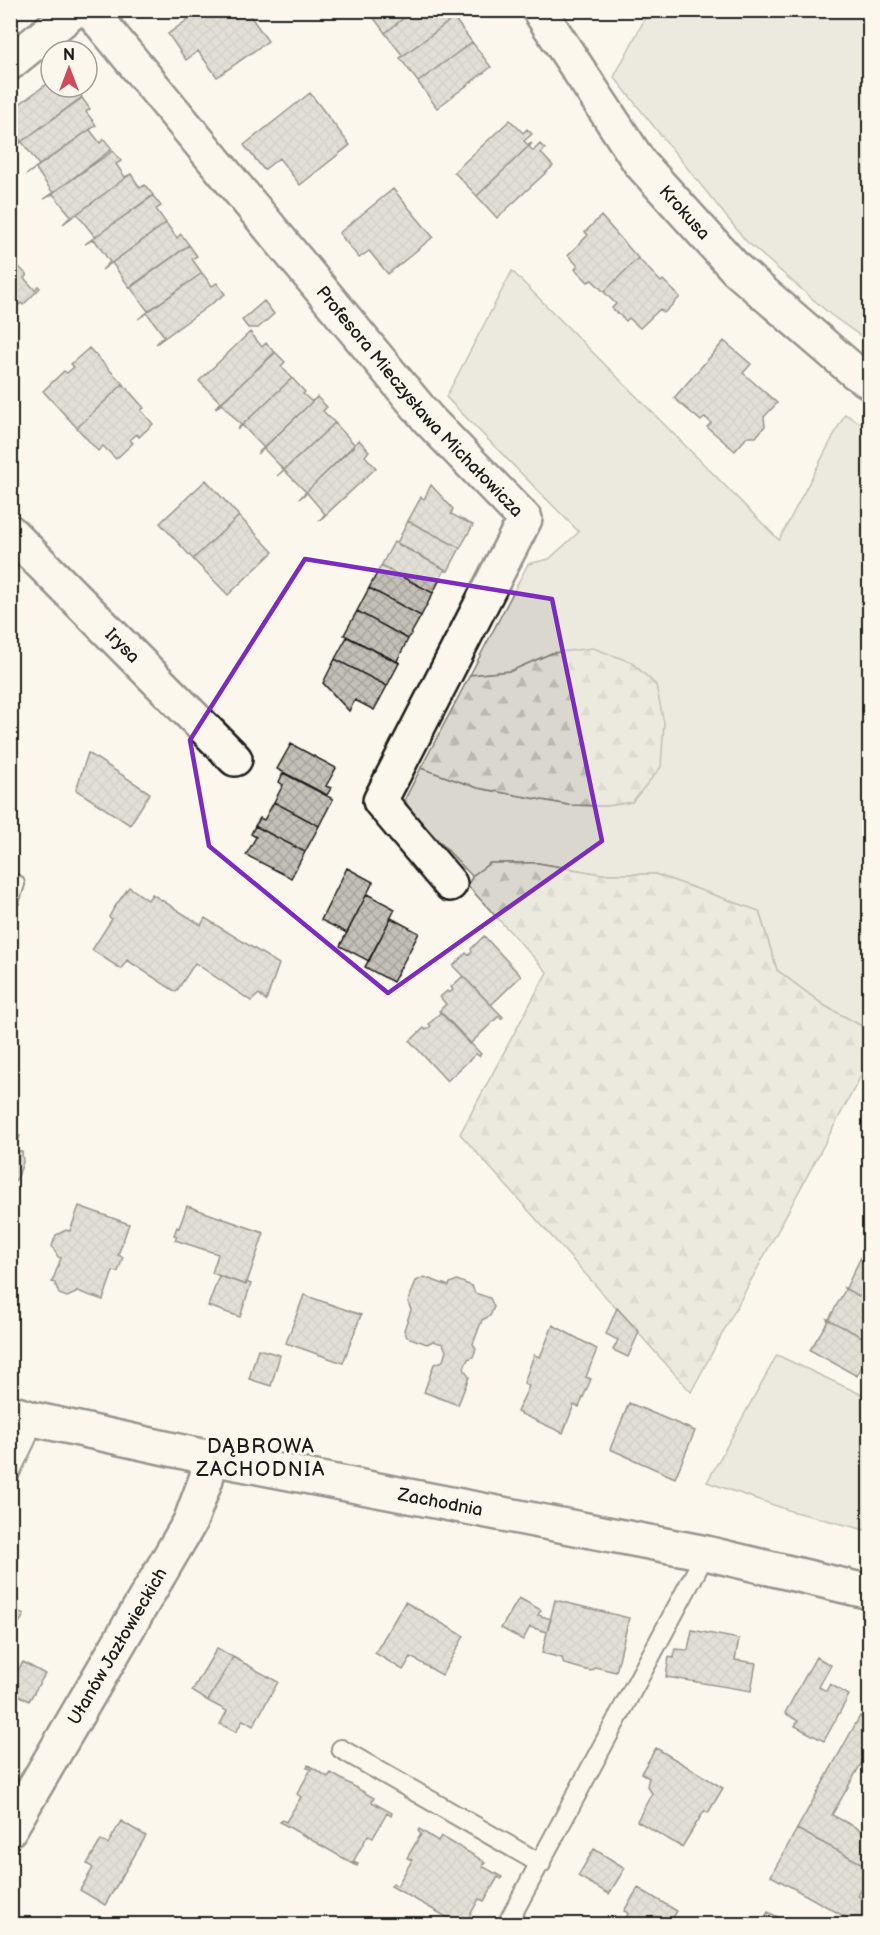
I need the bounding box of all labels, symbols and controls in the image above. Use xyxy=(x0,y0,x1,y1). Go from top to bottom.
north arrow xyxy=(39,39,99,99)
text: N xyxy=(63,46,75,65)
street label: Krokusa xyxy=(655,181,714,244)
street label: Profesora Mieczysława Michałowicza xyxy=(312,282,527,522)
street label: Irysa xyxy=(101,624,144,668)
district label: DĄBROWA ZACHODNIA xyxy=(195,1435,326,1482)
street label: Zachodnia xyxy=(395,1484,485,1521)
street label: Ułanów Jazłowieckich xyxy=(64,1564,172,1728)

